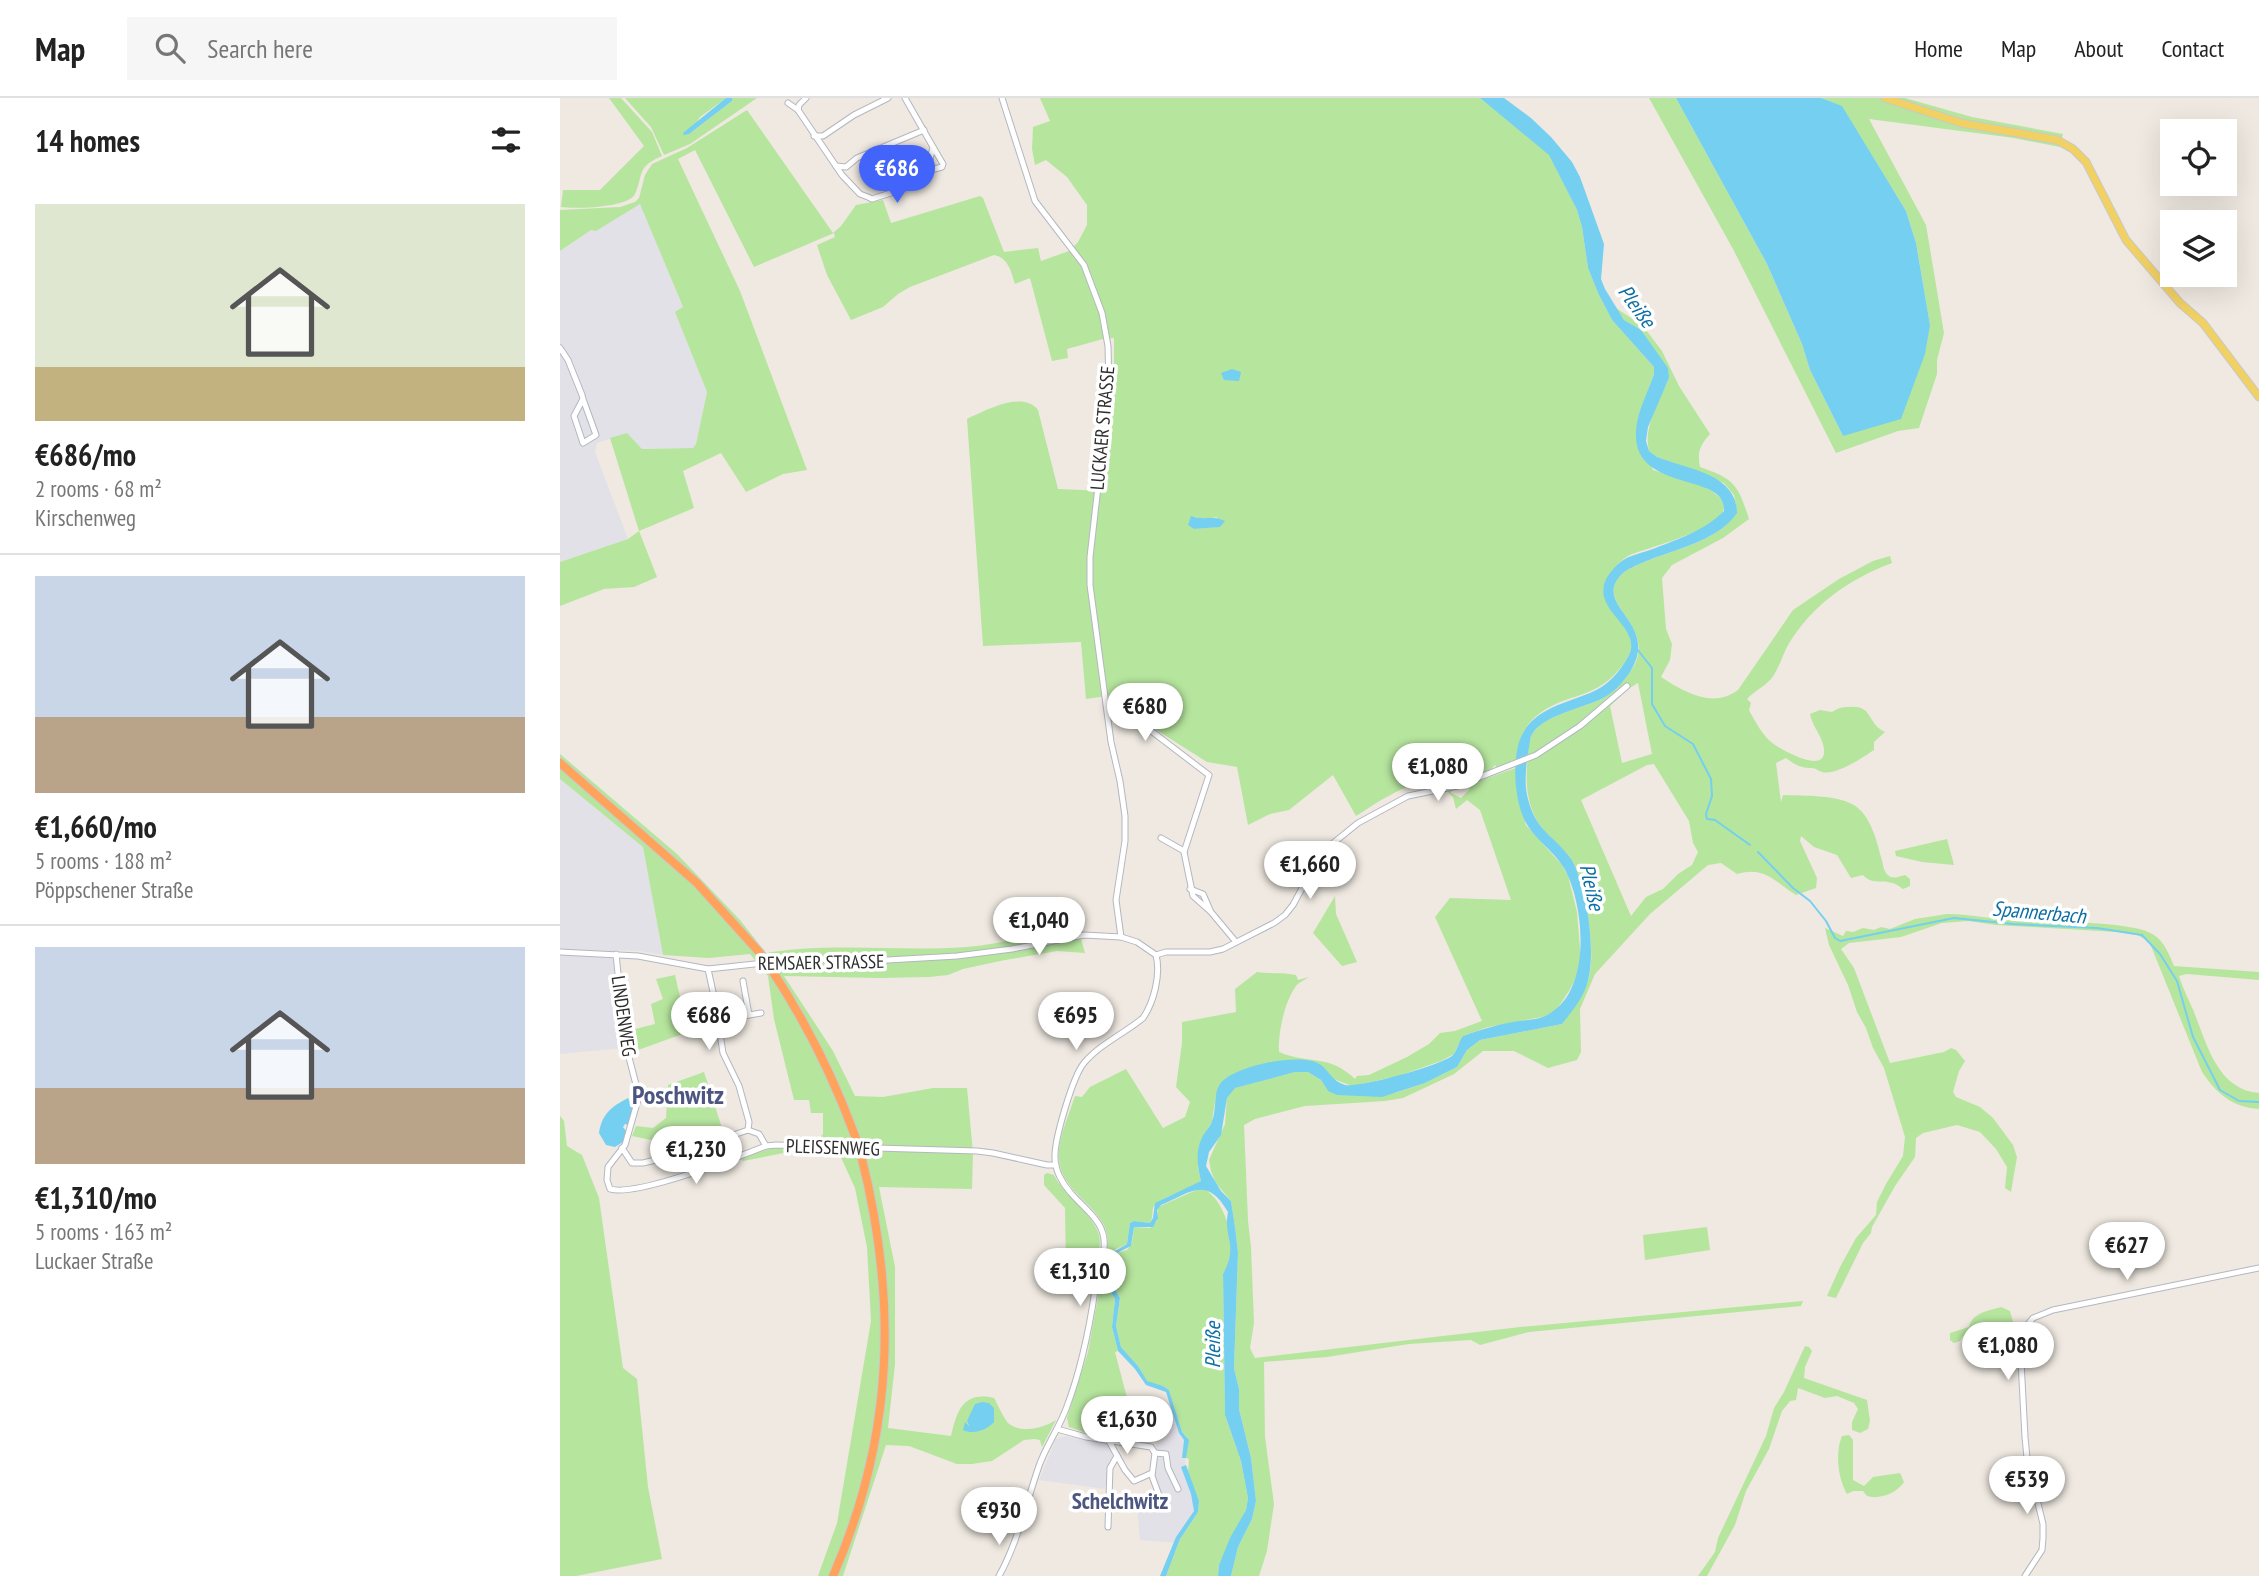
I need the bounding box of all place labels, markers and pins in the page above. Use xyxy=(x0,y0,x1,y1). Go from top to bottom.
pin: €686 xyxy=(856,146,938,205)
pin: €680 xyxy=(1104,684,1186,743)
pin: €1,080 xyxy=(1381,744,1495,803)
pin: €1,660 xyxy=(1253,842,1367,901)
pin: €1,040 xyxy=(982,898,1096,957)
pin: €686 xyxy=(668,992,750,1052)
pin: €695 xyxy=(1035,992,1117,1052)
pin: €1,230 xyxy=(639,1126,753,1186)
pin: €627 xyxy=(2086,1222,2168,1282)
pin: €1,310 xyxy=(1023,1248,1137,1308)
pin: €1,080 xyxy=(1951,1322,2065,1382)
pin: €1,630 xyxy=(1070,1396,1184,1456)
pin: €539 xyxy=(1986,1456,2068,1516)
pin: €930 xyxy=(958,1488,1040,1547)

